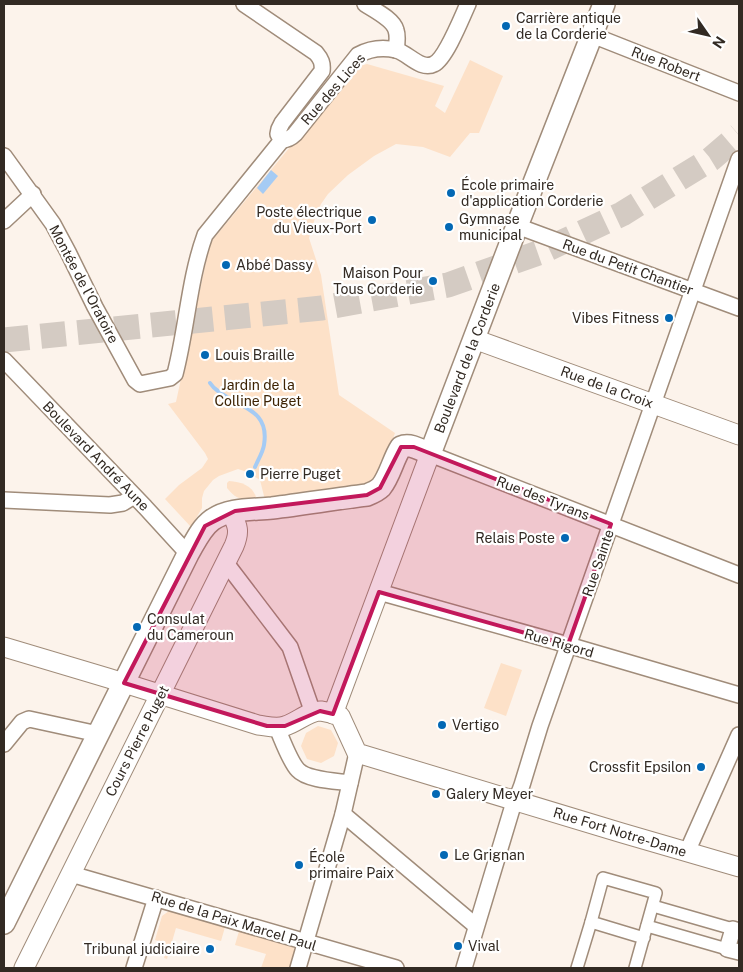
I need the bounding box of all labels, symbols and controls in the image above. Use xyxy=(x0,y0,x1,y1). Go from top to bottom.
place label: Carrière antique de la Corderie xyxy=(516,10,621,42)
north arrow xyxy=(683,10,733,60)
marker: Carrière antique de la Corderie xyxy=(500,20,512,32)
text: N xyxy=(709,33,728,51)
street label: Rue Robert xyxy=(629,43,703,85)
street label: Rue des Lices xyxy=(298,50,368,128)
place label: École primaire d'application Corderie xyxy=(461,176,603,209)
marker: École primaire d'application Corderie xyxy=(445,187,457,199)
place label: Poste électrique du Vieux-Port xyxy=(256,204,362,236)
place label: Gymnase municipal xyxy=(459,211,522,243)
marker: Poste électrique du Vieux-Port xyxy=(366,214,378,226)
marker: Gymnase municipal xyxy=(443,221,455,233)
street label: Montée de l'Oratoire xyxy=(46,222,122,346)
street label: Rue du Petit Chantier xyxy=(560,236,696,298)
place label: Abbé Dassy xyxy=(236,257,313,273)
marker: Abbé Dassy xyxy=(220,259,232,271)
place label: Maison Pour Tous Corderie xyxy=(333,265,423,297)
marker: Maison Pour Tous Corderie xyxy=(427,275,439,287)
street label: Boulevard de la Corderie xyxy=(431,281,503,435)
place label: Vibes Fitness xyxy=(572,310,659,326)
marker: Vibes Fitness xyxy=(663,312,675,324)
place label: Louis Braille xyxy=(215,347,295,363)
marker: Louis Braille xyxy=(199,349,211,361)
street label: Rue de la Croix xyxy=(558,363,656,411)
park label: Jardin de la Colline Puget xyxy=(214,377,302,409)
street label: Boulevard André Aune xyxy=(40,398,153,514)
place label: Pierre Puget xyxy=(260,466,341,482)
marker: Pierre Puget xyxy=(244,468,256,480)
street label: Rue des Tyrans xyxy=(494,473,592,523)
street label: Rue Sainte xyxy=(579,527,617,599)
place label: Relais Poste xyxy=(475,530,555,546)
marker: Relais Poste xyxy=(559,532,571,544)
place label: Consulat du Cameroun xyxy=(147,611,234,643)
marker: Consulat du Cameroun xyxy=(131,621,143,633)
street label: Rue Rigord xyxy=(522,625,596,661)
street label: Cours Pierre Puget xyxy=(102,683,172,799)
place label: Vertigo xyxy=(452,717,499,733)
marker: Vertigo xyxy=(436,719,448,731)
place label: Crossfit Epsilon xyxy=(589,759,691,775)
marker: Crossfit Epsilon xyxy=(695,761,707,773)
place label: Galery Meyer xyxy=(446,786,533,802)
marker: Galery Meyer xyxy=(430,788,442,800)
street label: Rue Fort Notre-Dame xyxy=(551,804,689,860)
place label: Le Grignan xyxy=(454,847,525,863)
place label: École primaire Paix xyxy=(309,848,394,881)
marker: Le Grignan xyxy=(438,849,450,861)
marker: École primaire Paix xyxy=(293,859,305,871)
street label: Rue de la Paix Marcel Paul xyxy=(149,888,319,954)
place label: Vival xyxy=(468,938,500,954)
marker: Vival xyxy=(452,940,464,952)
place label: Tribunal judiciaire xyxy=(84,941,200,957)
marker: Tribunal judiciaire xyxy=(204,943,216,955)

